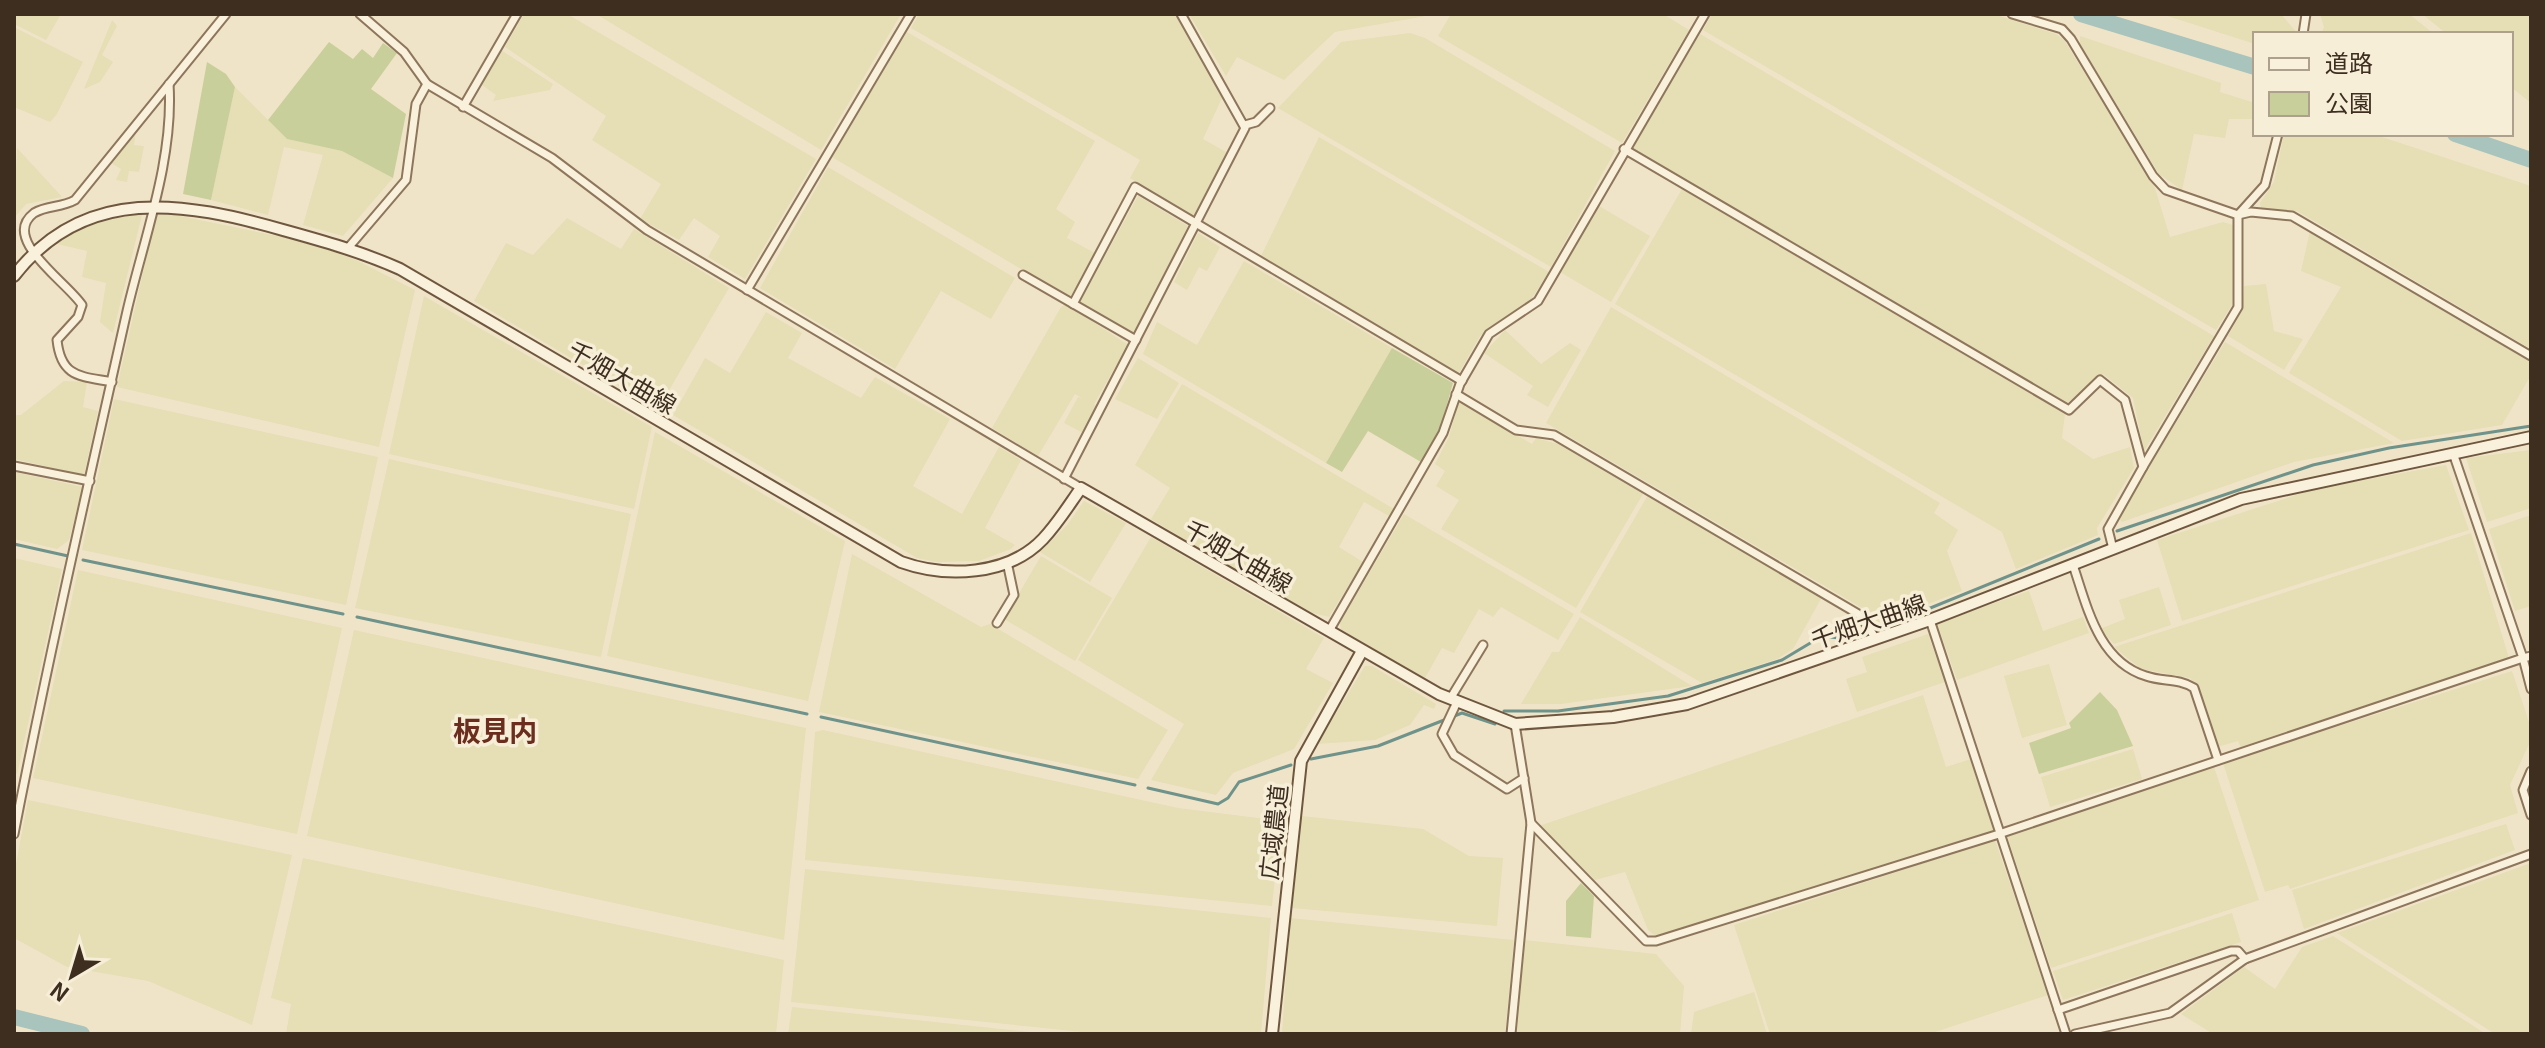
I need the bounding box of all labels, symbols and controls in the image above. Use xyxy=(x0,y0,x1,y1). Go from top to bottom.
legend xyxy=(2253,32,2513,136)
text: 道路 xyxy=(2325,44,2373,79)
text: 公園 xyxy=(2325,84,2373,119)
street label: 千畑大曲線 xyxy=(562,331,684,421)
street label: 千畑大曲線 xyxy=(1178,510,1300,600)
street label: 千畑大曲線 xyxy=(1806,584,1930,656)
district label: 板見内 xyxy=(453,709,537,749)
street label: 広域農道 xyxy=(1250,782,1294,882)
north arrow xyxy=(32,936,112,1016)
text: N xyxy=(42,976,75,1011)

